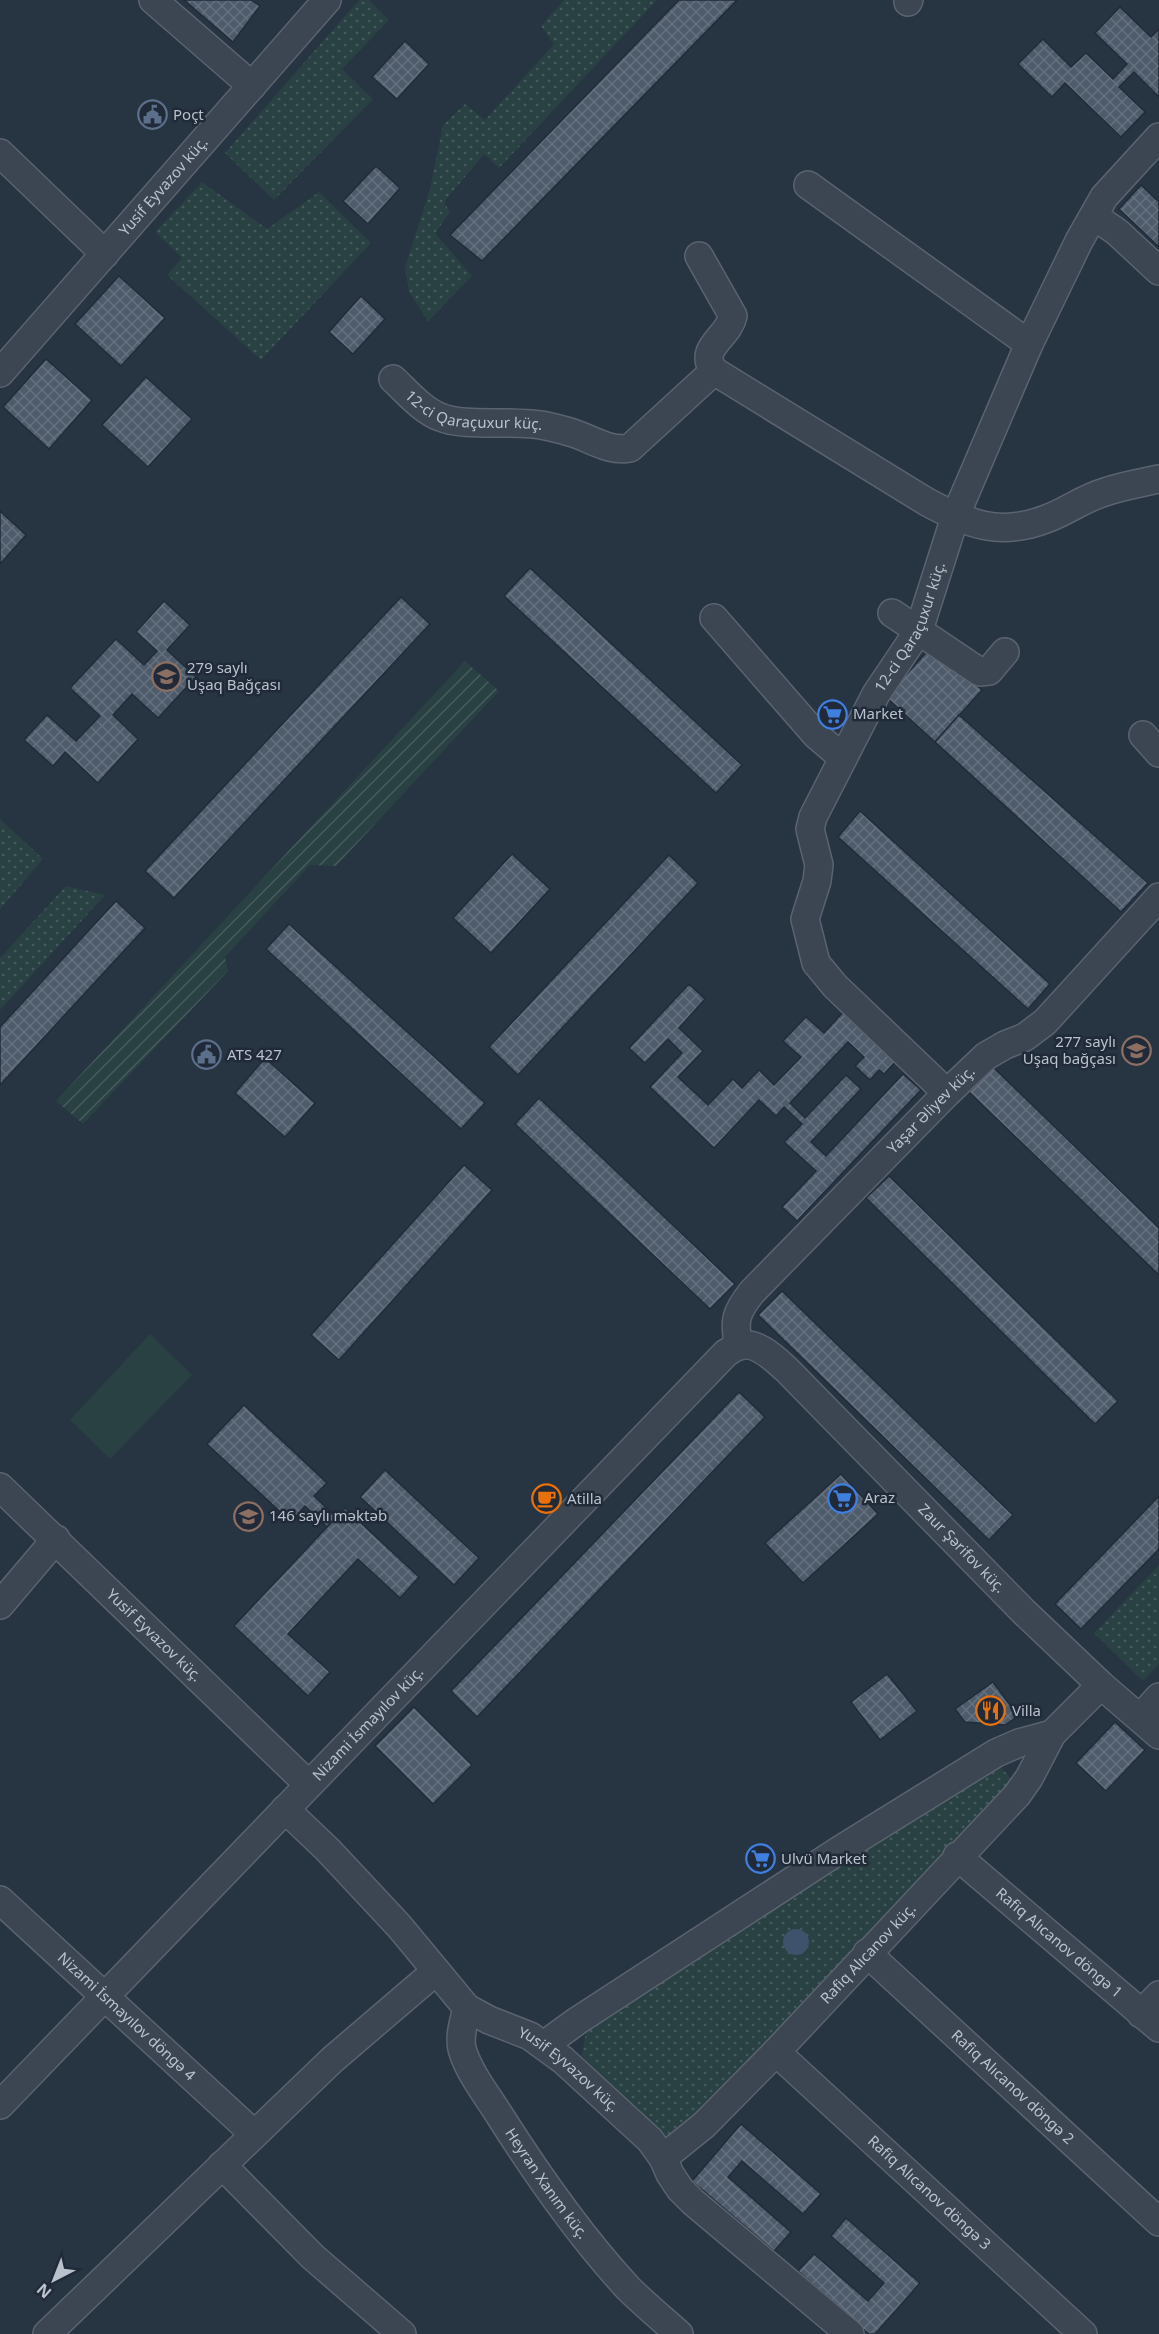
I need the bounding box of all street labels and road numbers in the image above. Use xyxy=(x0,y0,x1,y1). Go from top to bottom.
street label: Yusif Eyvazov küç. xyxy=(114,132,212,240)
street label: 12-ci Qaraçuxur küç. xyxy=(401,385,544,434)
street label: 12-ci Qaraçuxur küç. xyxy=(869,559,949,695)
street label: Yaşar Əliyev küç. xyxy=(882,1061,979,1157)
street label: Zaur Şərifov küç. xyxy=(914,1499,1011,1597)
street label: Yusif Eyvazov küç. xyxy=(103,1584,207,1686)
street label: Nizami İsmayılov küç. xyxy=(308,1662,427,1784)
street label: Rafiq Alıcanov döngə 1 xyxy=(992,1883,1127,2002)
street label: Rafiq Alıcanov küç. xyxy=(815,1898,920,2008)
street label: Nizami İsmayılov döngə 4 xyxy=(54,1947,201,2085)
street label: Yusif Eyvazov küç. xyxy=(516,2021,624,2116)
street label: Rafiq Alıcanov döngə 2 xyxy=(948,2025,1079,2148)
street label: Heyran Xanım küç. xyxy=(501,2124,593,2243)
street label: Rafiq Alıcanov döngə 3 xyxy=(864,2130,996,2254)

